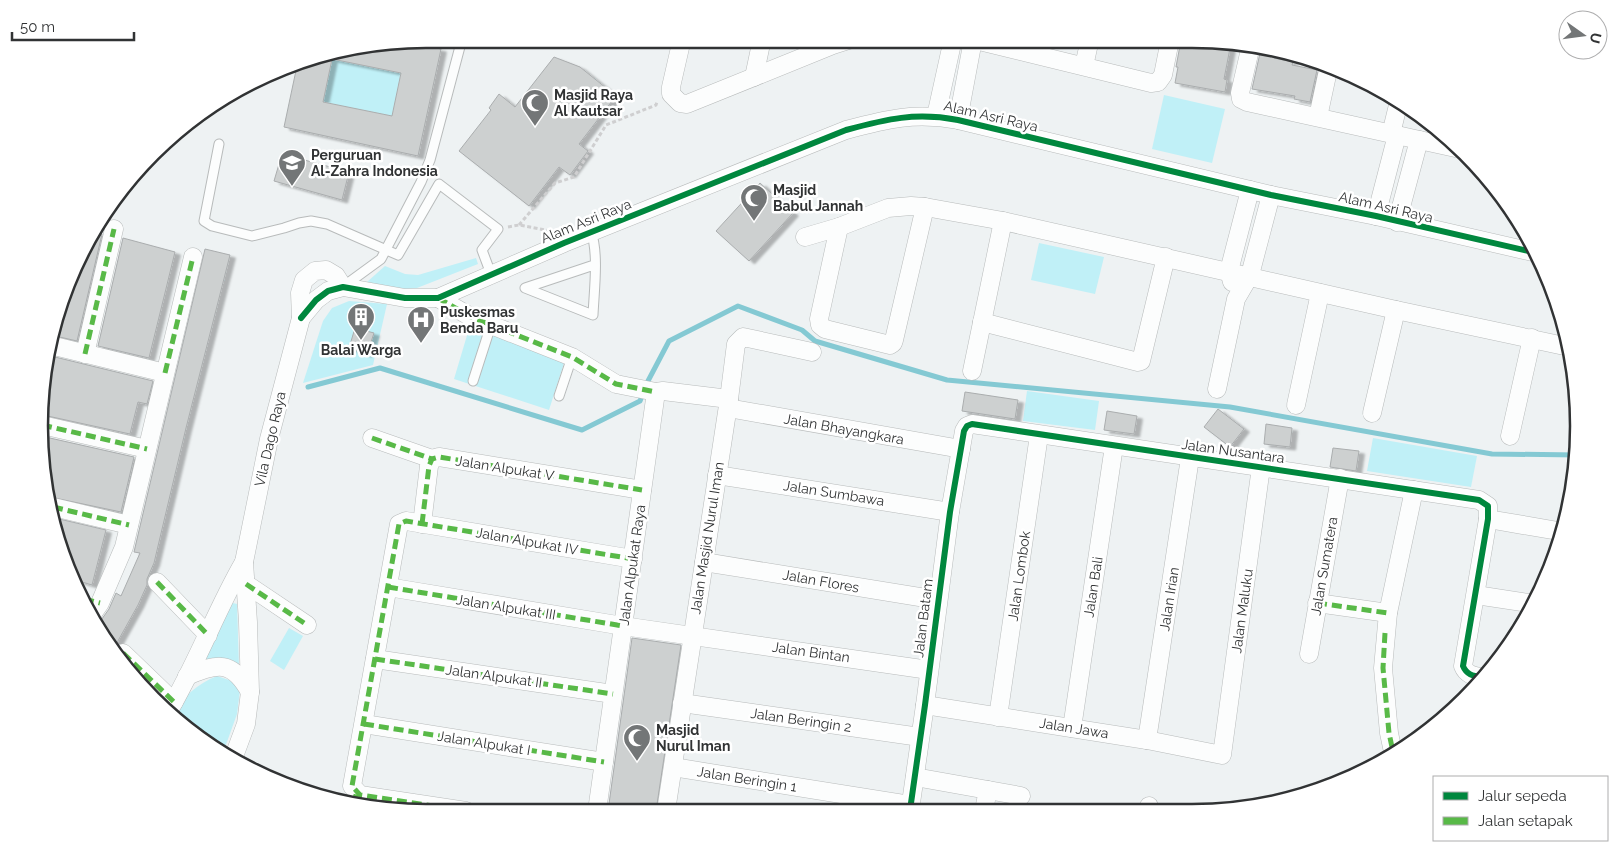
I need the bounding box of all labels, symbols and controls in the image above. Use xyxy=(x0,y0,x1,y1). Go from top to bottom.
scale bar xyxy=(12,10,135,42)
north arrow xyxy=(1558,10,1608,60)
text: 50 m xyxy=(20,18,55,36)
text: U xyxy=(1587,31,1605,45)
place label: Masjid Raya Al Kautsar xyxy=(554,87,633,119)
mosque icon: Masjid Raya Al Kautsar xyxy=(520,88,550,127)
street label: Alam Asri Raya xyxy=(942,97,1040,135)
place label: Perguruan Al-Zahra Indonesia xyxy=(311,147,438,179)
school or university icon: Perguruan Al-Zahra Indonesia xyxy=(277,148,307,187)
place label: Masjid Babul Jannah xyxy=(773,182,863,214)
mosque icon: Masjid Babul Jannah xyxy=(739,183,769,222)
street label: Alam Asri Raya xyxy=(1337,188,1435,226)
street label: Alam Asri Raya xyxy=(538,196,634,246)
building icon: Balai Warga xyxy=(346,302,376,341)
place label: Puskesmas Benda Baru xyxy=(440,304,519,336)
hospital icon: Puskesmas Benda Baru xyxy=(406,305,436,344)
place label: Balai Warga xyxy=(321,342,401,358)
street label: Vila Dago Raya xyxy=(251,390,289,488)
street label: Jalan Bhayangkara xyxy=(783,411,905,447)
street label: Jalan Nusantara xyxy=(1180,436,1286,466)
street label: Jalan Alpukat V xyxy=(455,452,556,484)
street label: Jalan Masjid Nurul Iman xyxy=(687,461,727,615)
street label: Jalan Sumbawa xyxy=(782,477,886,509)
street label: Jalan Alpukat Raya xyxy=(616,504,648,626)
street label: Jalan Sumatera xyxy=(1307,515,1341,617)
street label: Jalan Alpukat IV xyxy=(475,524,580,558)
street label: Jalan Lombok xyxy=(1005,529,1033,622)
street label: Jalan Bali xyxy=(1080,556,1106,618)
street label: Jalan Flores xyxy=(781,566,861,596)
street label: Jalan Irian xyxy=(1156,566,1182,632)
street label: Jalan Maluku xyxy=(1228,568,1256,654)
street label: Jalan Batam xyxy=(910,578,936,658)
street label: Jalan Alpukat III xyxy=(455,591,557,623)
street label: Jalan Bintan xyxy=(771,639,851,665)
street label: Jalan Alpukat II xyxy=(445,661,543,691)
street label: Jalan Beringin 2 xyxy=(749,705,853,735)
street label: Jalan Jawa xyxy=(1038,715,1110,741)
place label: Masjid Nurul Iman xyxy=(656,722,730,754)
mosque icon: Masjid Nurul Iman xyxy=(622,723,652,762)
street label: Jalan Alpukat I xyxy=(436,728,532,758)
street label: Jalan Beringin 1 xyxy=(696,763,798,795)
legend xyxy=(1433,776,1608,841)
text: Jalur sepeda xyxy=(1478,787,1567,805)
text: Jalan setapak xyxy=(1478,812,1573,830)

